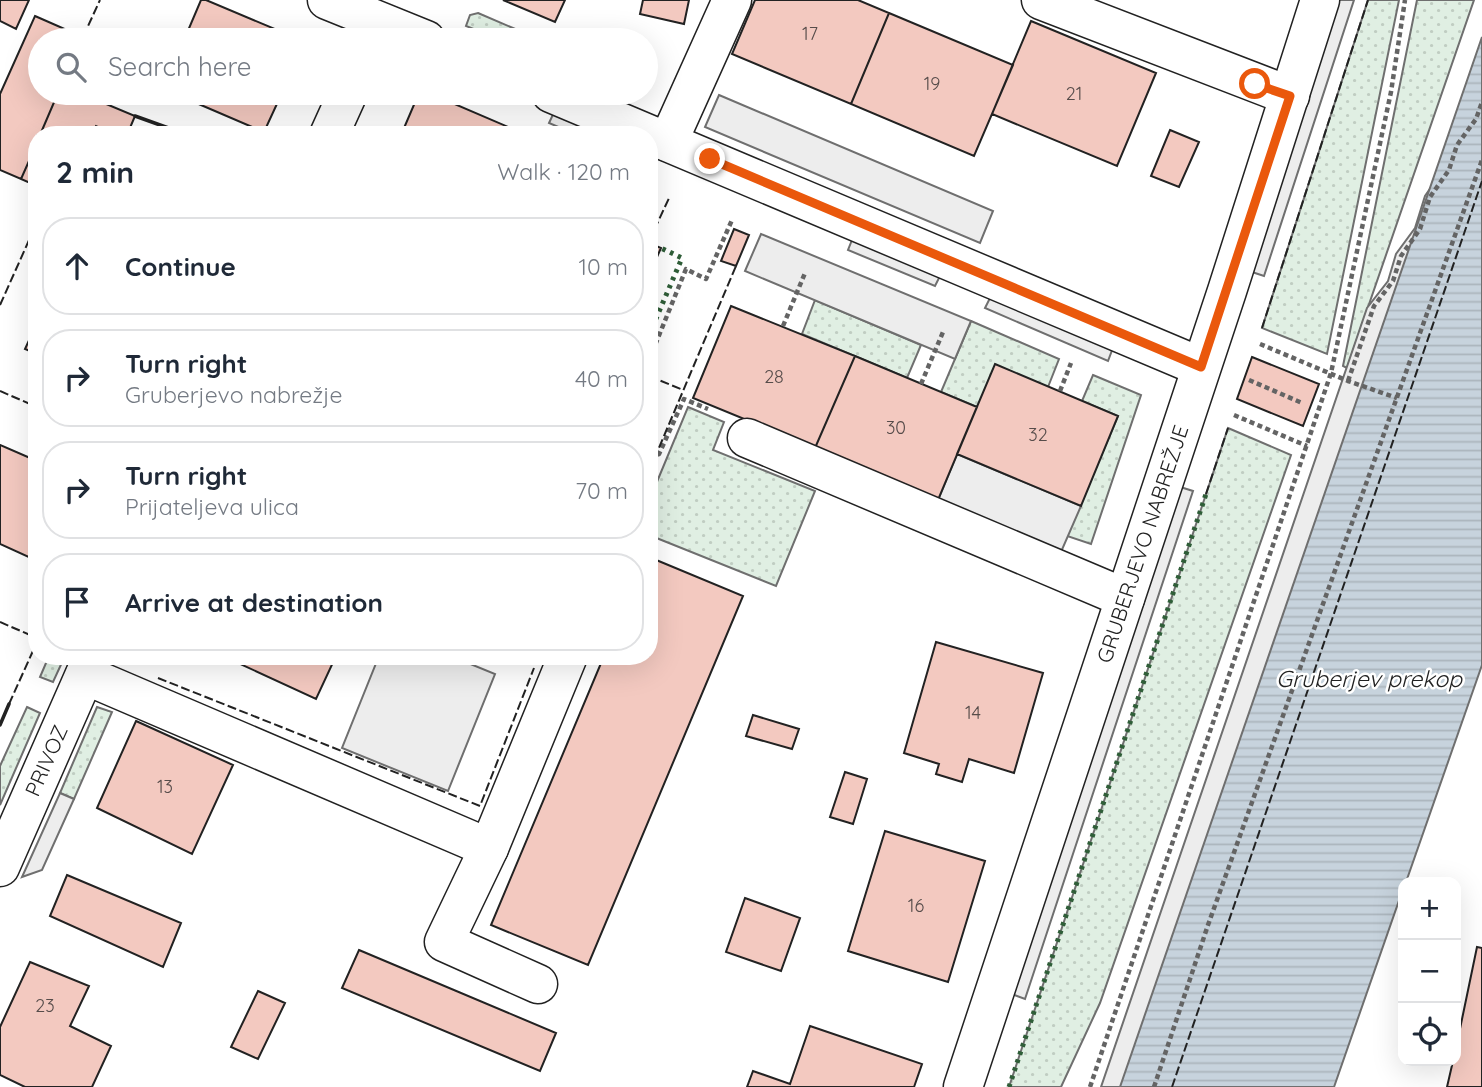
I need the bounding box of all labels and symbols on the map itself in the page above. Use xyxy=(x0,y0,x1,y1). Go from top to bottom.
house number: 17 xyxy=(802,22,818,45)
route start xyxy=(1239,68,1270,99)
house number: 19 xyxy=(924,72,940,95)
house number: 21 xyxy=(1066,82,1082,105)
route end xyxy=(694,143,725,174)
house number: 28 xyxy=(764,365,784,388)
house number: 30 xyxy=(886,416,906,439)
street label: GRUBERJEVO NABREŽJE xyxy=(1091,422,1194,666)
house number: 32 xyxy=(1028,423,1048,446)
water label: Gruberjev prekop xyxy=(1276,664,1463,693)
house number: 14 xyxy=(965,701,981,724)
street label: PRIVOZ xyxy=(19,721,73,800)
house number: 13 xyxy=(157,775,173,798)
house number: 16 xyxy=(908,894,924,917)
house number: 23 xyxy=(35,994,55,1017)

